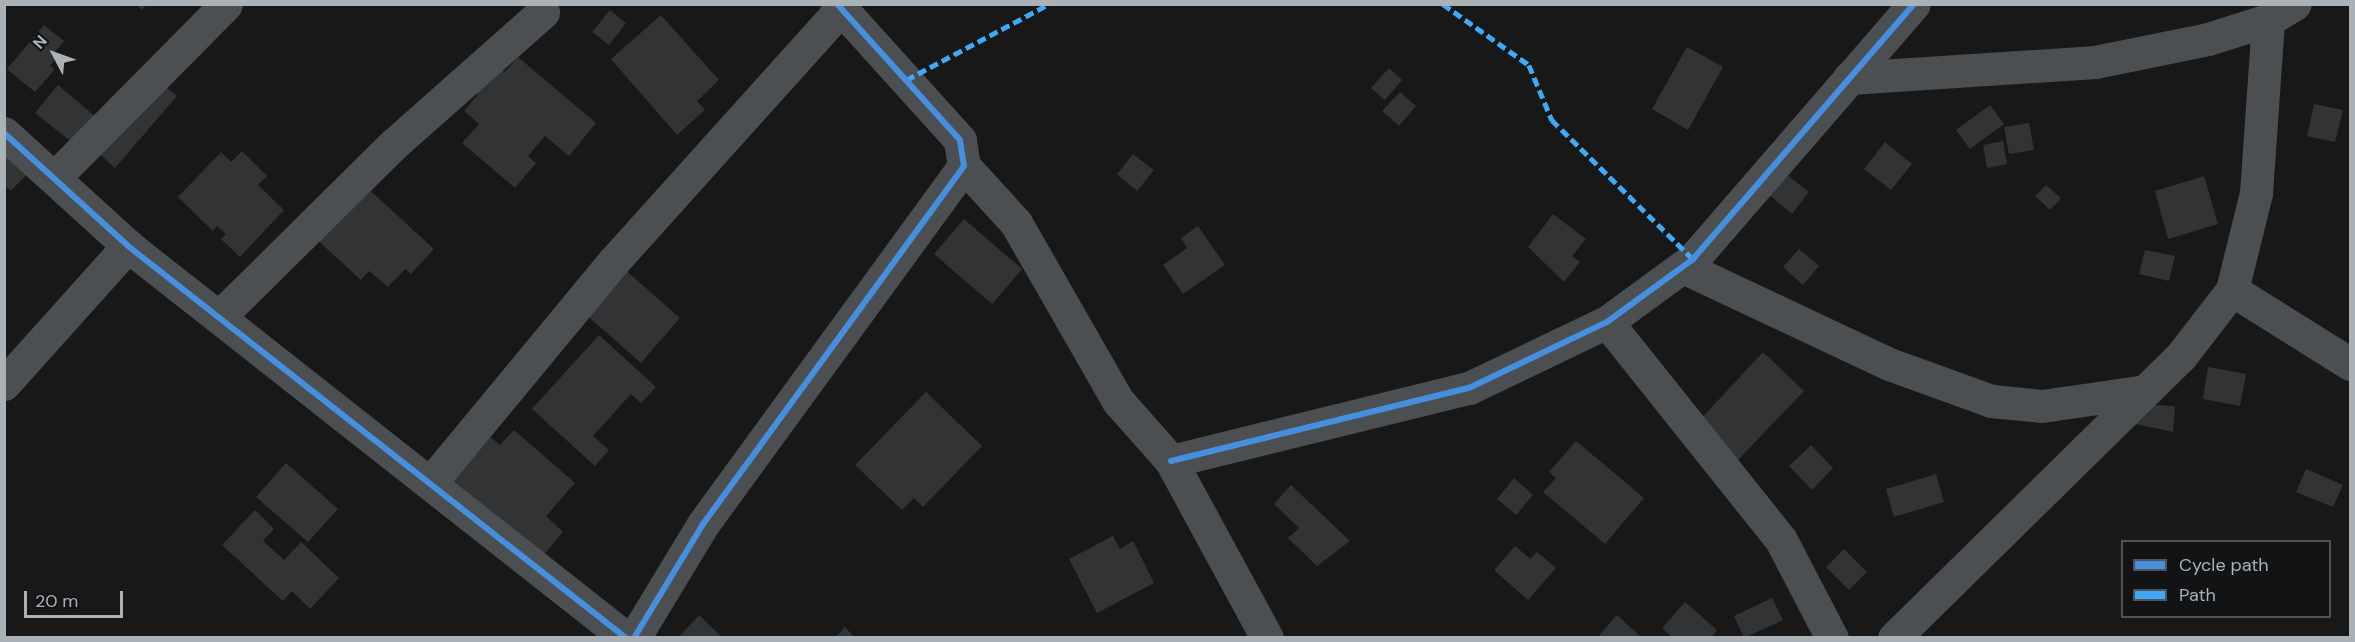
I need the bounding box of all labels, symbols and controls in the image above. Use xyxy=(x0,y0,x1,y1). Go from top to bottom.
north arrow xyxy=(24,24,84,84)
text: N xyxy=(28,31,52,53)
legend xyxy=(2121,540,2331,618)
text: Cycle path xyxy=(2179,553,2269,577)
scale bar xyxy=(27,579,126,617)
text: Path xyxy=(2179,583,2216,607)
text: 20 m xyxy=(35,589,78,613)

